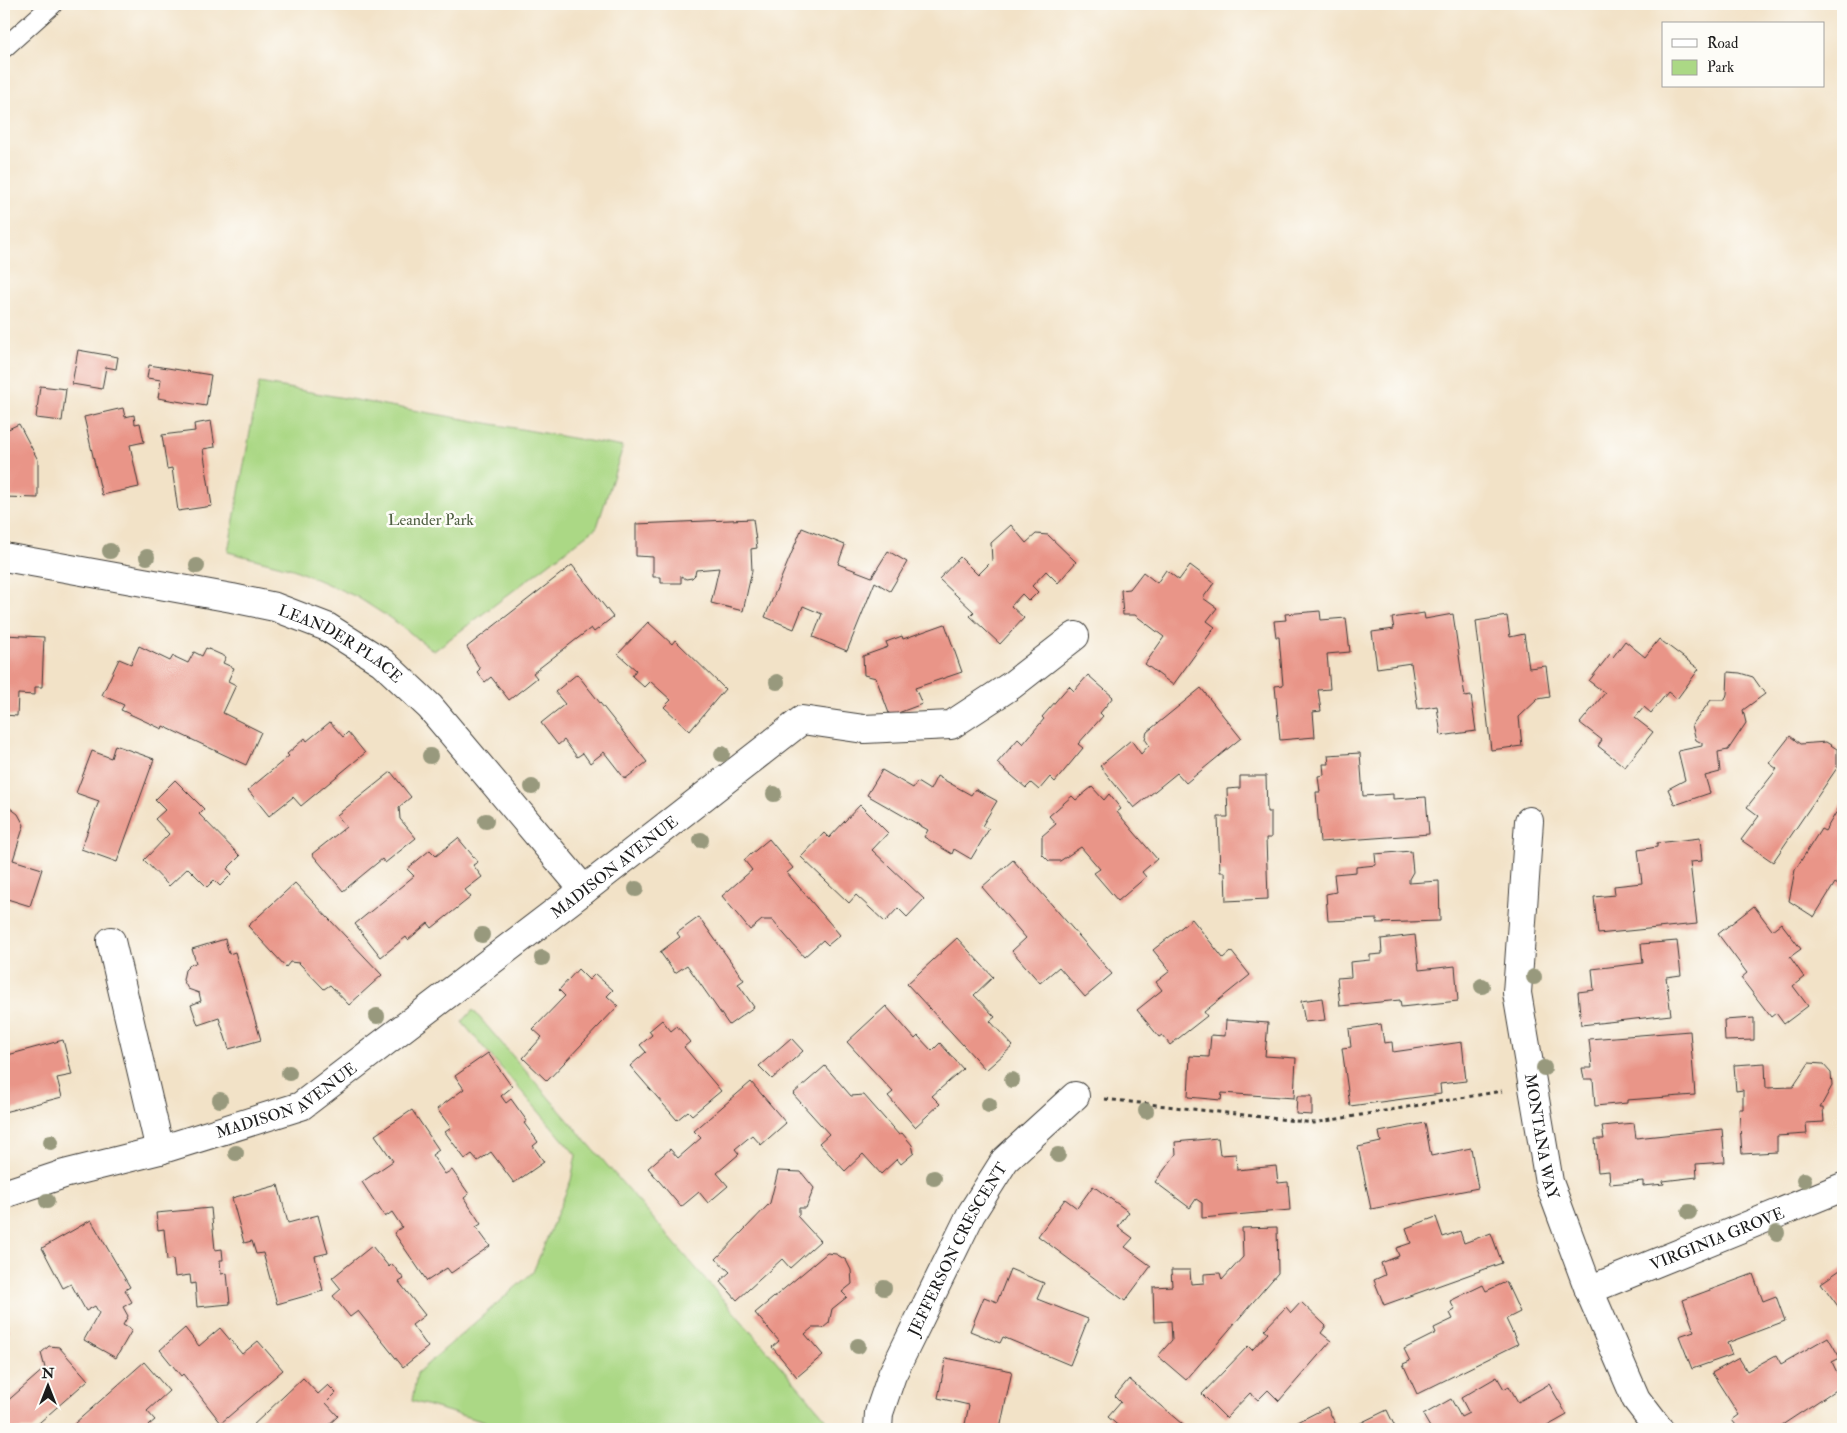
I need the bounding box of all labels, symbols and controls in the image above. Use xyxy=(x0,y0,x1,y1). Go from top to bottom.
legend xyxy=(1662,22,1824,88)
text: Road xyxy=(1707,34,1739,53)
text: Park xyxy=(1707,58,1734,77)
park label: Leander Park xyxy=(388,510,474,530)
street label: LEANDER PLACE xyxy=(275,600,407,687)
street label: MADISON AVENUE xyxy=(547,812,682,923)
street label: MADISON AVENUE xyxy=(214,1058,361,1143)
street label: MONTANA WAY xyxy=(1520,1072,1564,1203)
street label: JEFFERSON CRESCENT xyxy=(903,1159,1012,1341)
street label: VIRGINIA GROVE xyxy=(1647,1203,1787,1275)
north arrow xyxy=(22,1360,72,1410)
text: N xyxy=(41,1365,55,1382)

